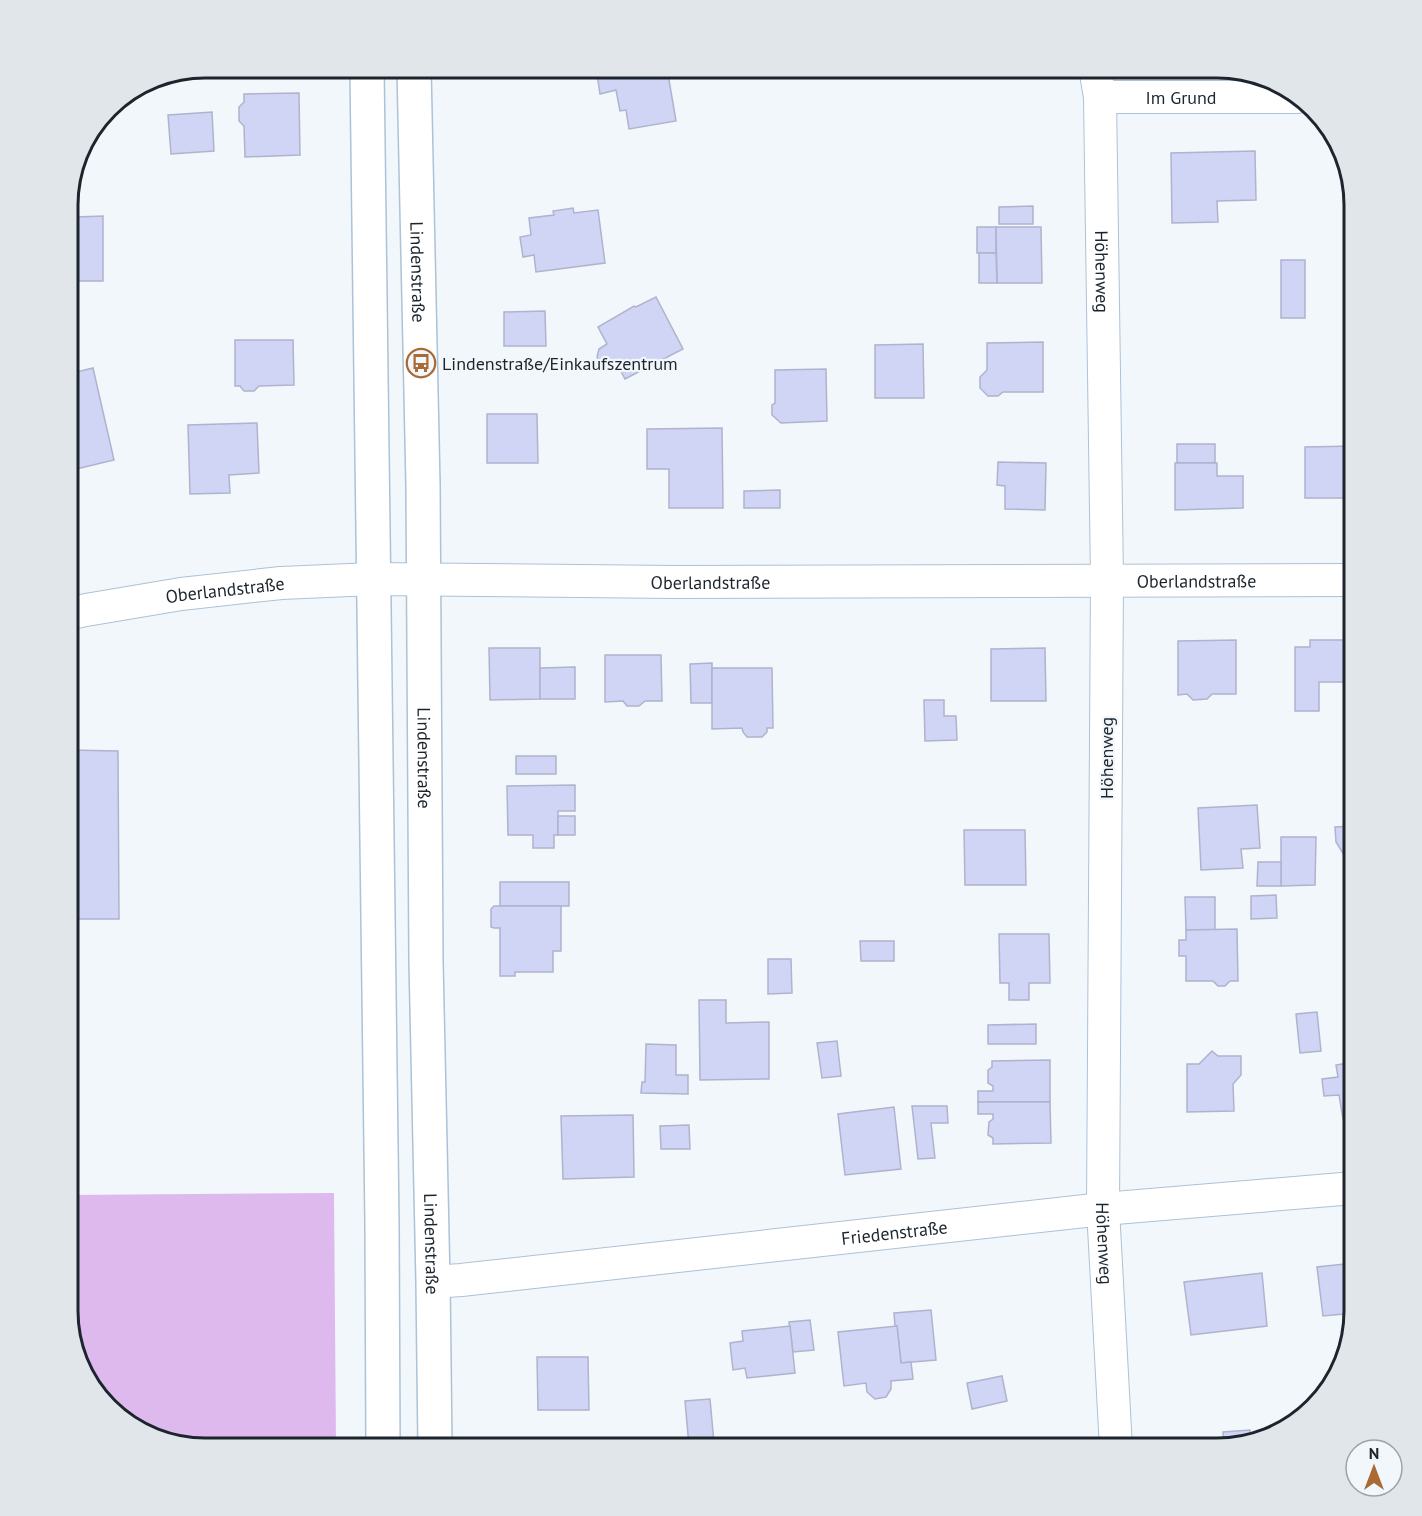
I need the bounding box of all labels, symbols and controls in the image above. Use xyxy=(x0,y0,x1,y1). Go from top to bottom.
street label: Im Grund xyxy=(1145,86,1217,109)
street label: Lindenstraße xyxy=(406,221,431,323)
street label: Höhenweg xyxy=(1090,230,1115,313)
bus stop icon: Lindenstraße/Einkaufszentrum xyxy=(405,347,437,379)
place label: Lindenstraße/Einkaufszentrum xyxy=(442,352,678,375)
street label: Oberlandstraße xyxy=(1137,569,1256,592)
street label: Oberlandstraße xyxy=(651,570,770,594)
street label: Oberlandstraße xyxy=(164,571,286,608)
street label: Lindenstraße xyxy=(413,707,437,809)
street label: Höhenweg xyxy=(1095,717,1118,799)
street label: Lindenstraße xyxy=(420,1193,445,1295)
street label: Höhenweg xyxy=(1091,1202,1119,1285)
street label: Friedenstraße xyxy=(840,1215,949,1249)
north arrow xyxy=(1344,1438,1404,1498)
text: N xyxy=(1369,1443,1379,1463)

